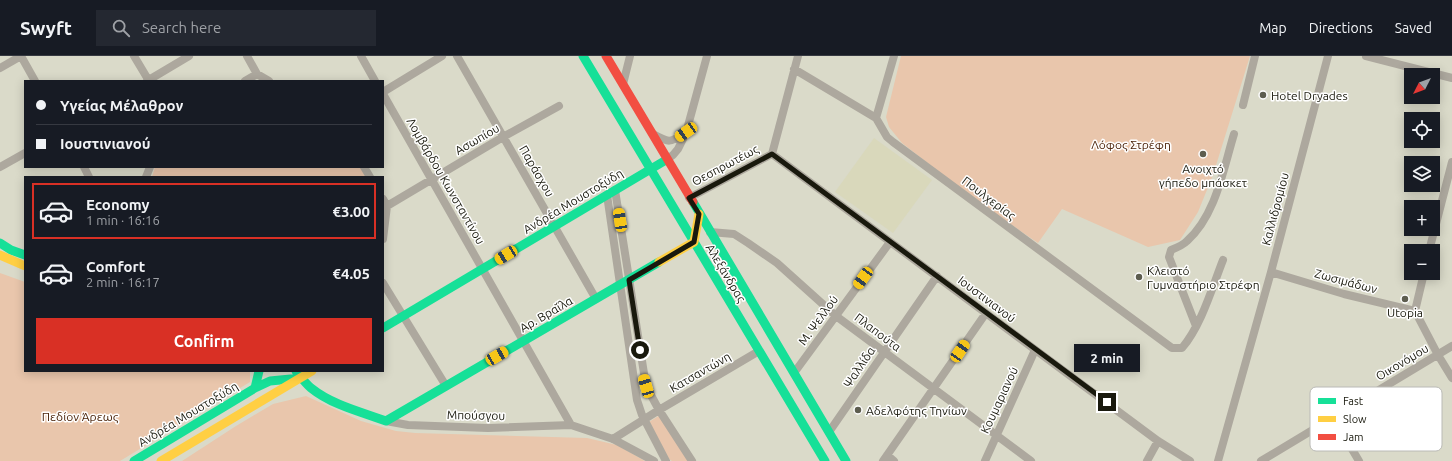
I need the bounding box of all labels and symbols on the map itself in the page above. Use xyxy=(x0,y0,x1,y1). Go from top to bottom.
north arrow xyxy=(1404,68,1440,104)
place label: Hotel Dryades xyxy=(1271,89,1348,102)
marker: Hotel Dryades xyxy=(1258,90,1268,100)
street label: Λομβάρδου Κωνσταντίνου xyxy=(404,116,488,246)
car xyxy=(673,120,699,144)
street label: Ασωπίου xyxy=(453,121,501,157)
park label: Λόφος Στρέφη xyxy=(1091,138,1171,152)
street label: Θεσπρωτέως xyxy=(690,142,761,189)
street label: Παράσχου xyxy=(517,143,557,199)
marker: Ανοιχτό γήπεδο μπάσκετ xyxy=(1198,149,1208,159)
place label: Ανοιχτό γήπεδο μπάσκετ xyxy=(1159,162,1247,189)
street label: Ανδρέα Μουστοξύδη xyxy=(521,166,626,237)
street label: Καλλιδρομίου xyxy=(1259,171,1291,247)
street label: Πουλχερίας xyxy=(959,174,1019,223)
car xyxy=(612,207,628,233)
street label: Αλεξάνδρας xyxy=(703,242,749,305)
car xyxy=(493,244,519,266)
place label: Κλειστό Γυμναστήριο Στρέφη xyxy=(1147,264,1260,291)
car xyxy=(851,265,875,291)
street label: Ζωσιμάδων xyxy=(1313,266,1379,296)
marker: Κλειστό Γυμναστήριο Στρέφη xyxy=(1134,272,1144,282)
street label: Ιουστινιανού xyxy=(956,273,1018,325)
street label: Μ. Ψελλού xyxy=(796,293,840,347)
street label: Αρ. Βραΐλα xyxy=(517,294,575,334)
marker: Utopia xyxy=(1400,294,1410,304)
place label: Utopia xyxy=(1387,306,1423,319)
street label: Πλαπούτα xyxy=(852,310,904,354)
car xyxy=(948,338,972,364)
route start xyxy=(631,341,649,359)
street label: Οικονόμου xyxy=(1373,341,1431,383)
street label: Ψαλλίδα xyxy=(841,344,877,390)
callout: 2 min xyxy=(1074,344,1140,372)
car xyxy=(484,345,510,367)
street label: Κατσαντώνη xyxy=(667,349,733,395)
street label: Κουμαριανού xyxy=(978,365,1020,435)
car xyxy=(637,373,655,399)
street label: Ανδρέα Μουστοξύδη xyxy=(136,379,241,450)
legend xyxy=(1310,387,1442,451)
route end xyxy=(1098,393,1116,411)
text: Fast xyxy=(1343,395,1364,407)
place label: Αδελφότης Τηνίων xyxy=(866,404,967,418)
marker: Αδελφότης Τηνίων xyxy=(853,405,863,415)
street label: Μπούσγου xyxy=(447,408,505,422)
park label: Πεδίον Άρεως xyxy=(42,410,119,424)
text: Slow xyxy=(1343,413,1367,425)
text: Jam xyxy=(1343,431,1364,443)

